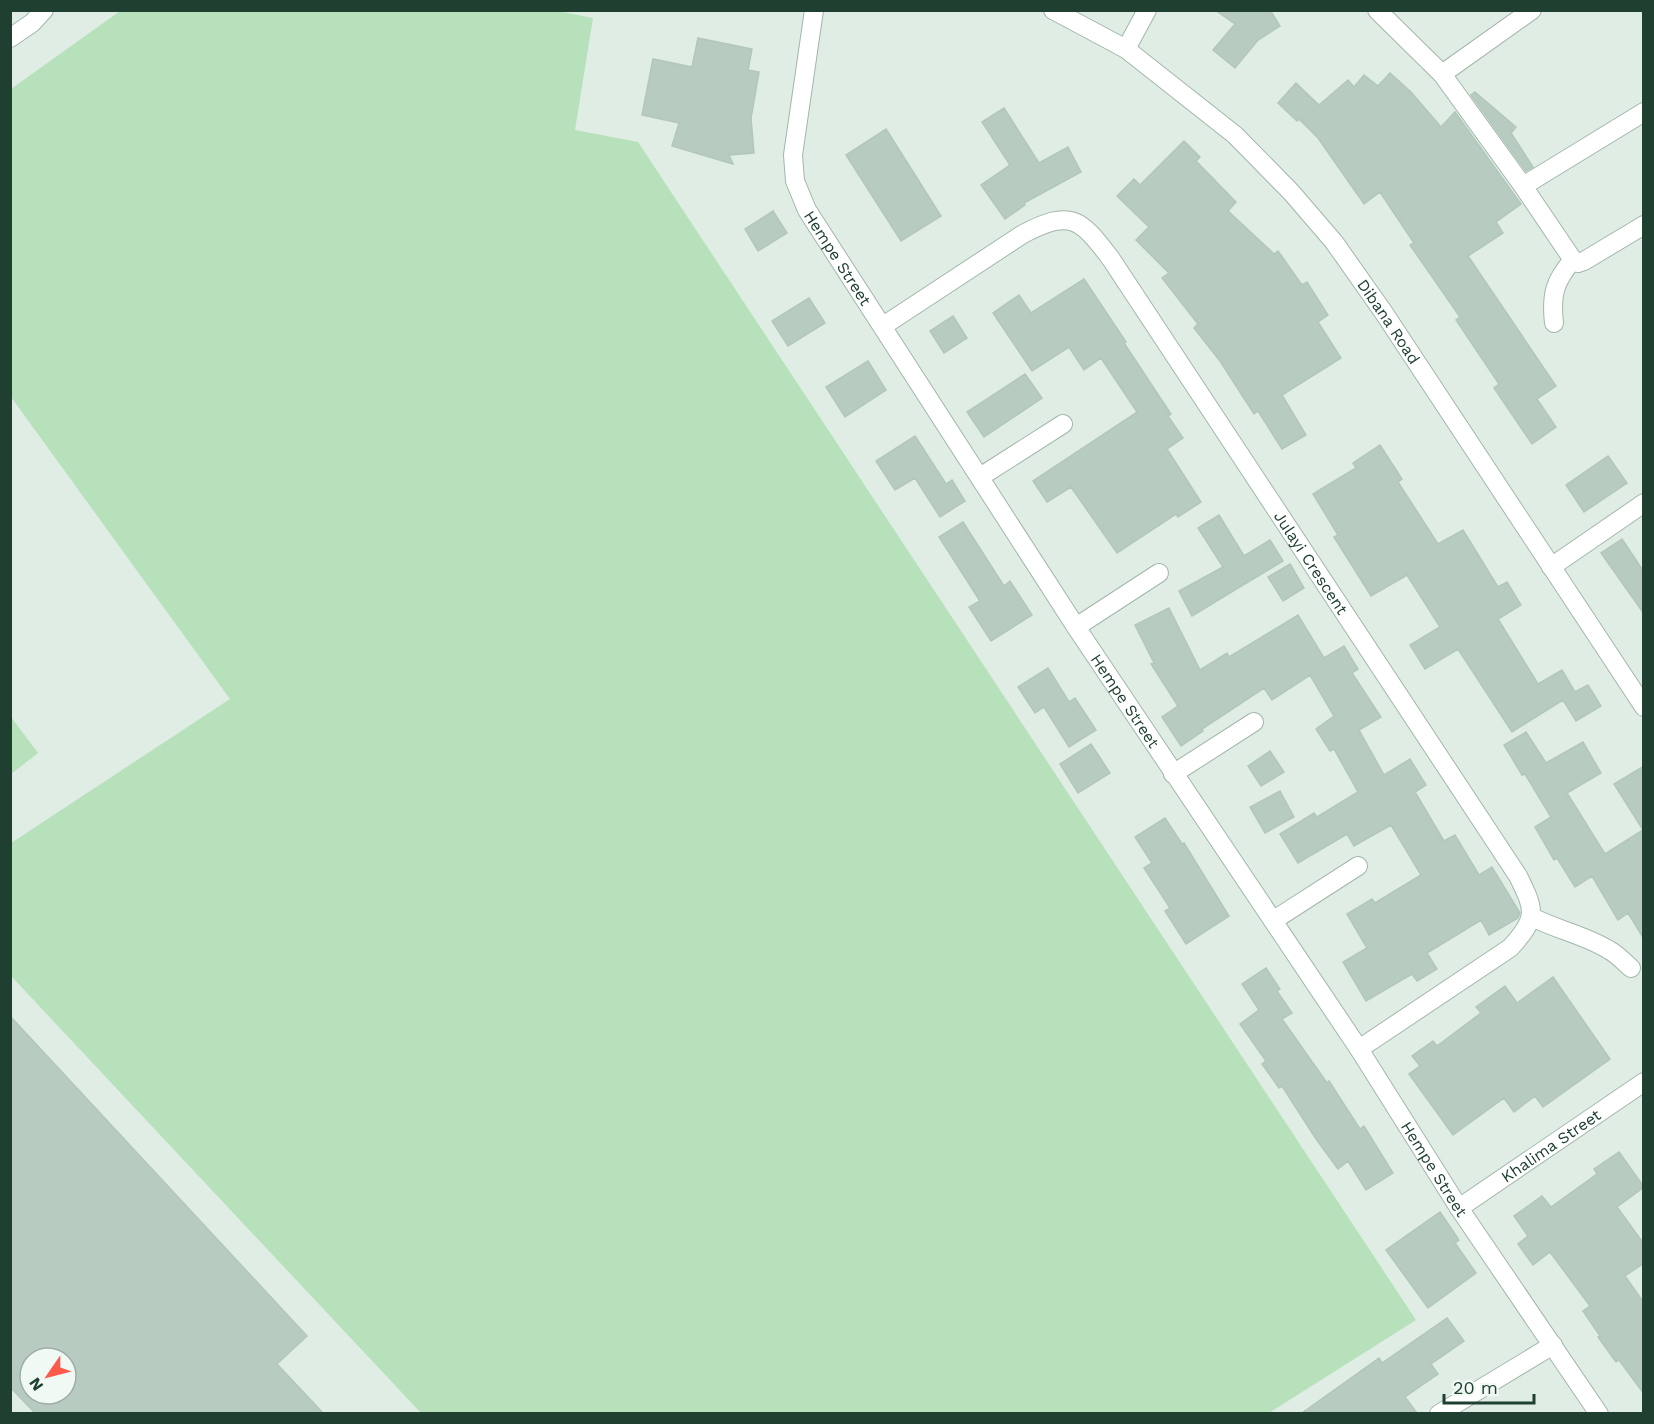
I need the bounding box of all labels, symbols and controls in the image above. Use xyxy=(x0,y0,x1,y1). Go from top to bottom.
street label: Hempe Street xyxy=(800,207,876,309)
street label: Dibana Road xyxy=(1354,275,1424,367)
street label: Julayi Crescent xyxy=(1270,507,1352,618)
street label: Hempe Street xyxy=(1087,650,1164,752)
street label: Khalima Street xyxy=(1497,1105,1604,1186)
street label: Hempe Street xyxy=(1397,1118,1472,1221)
north arrow xyxy=(18,1346,78,1406)
scale bar xyxy=(1444,1367,1534,1405)
text: N xyxy=(25,1374,47,1395)
text: 20 m xyxy=(1453,1377,1498,1398)

